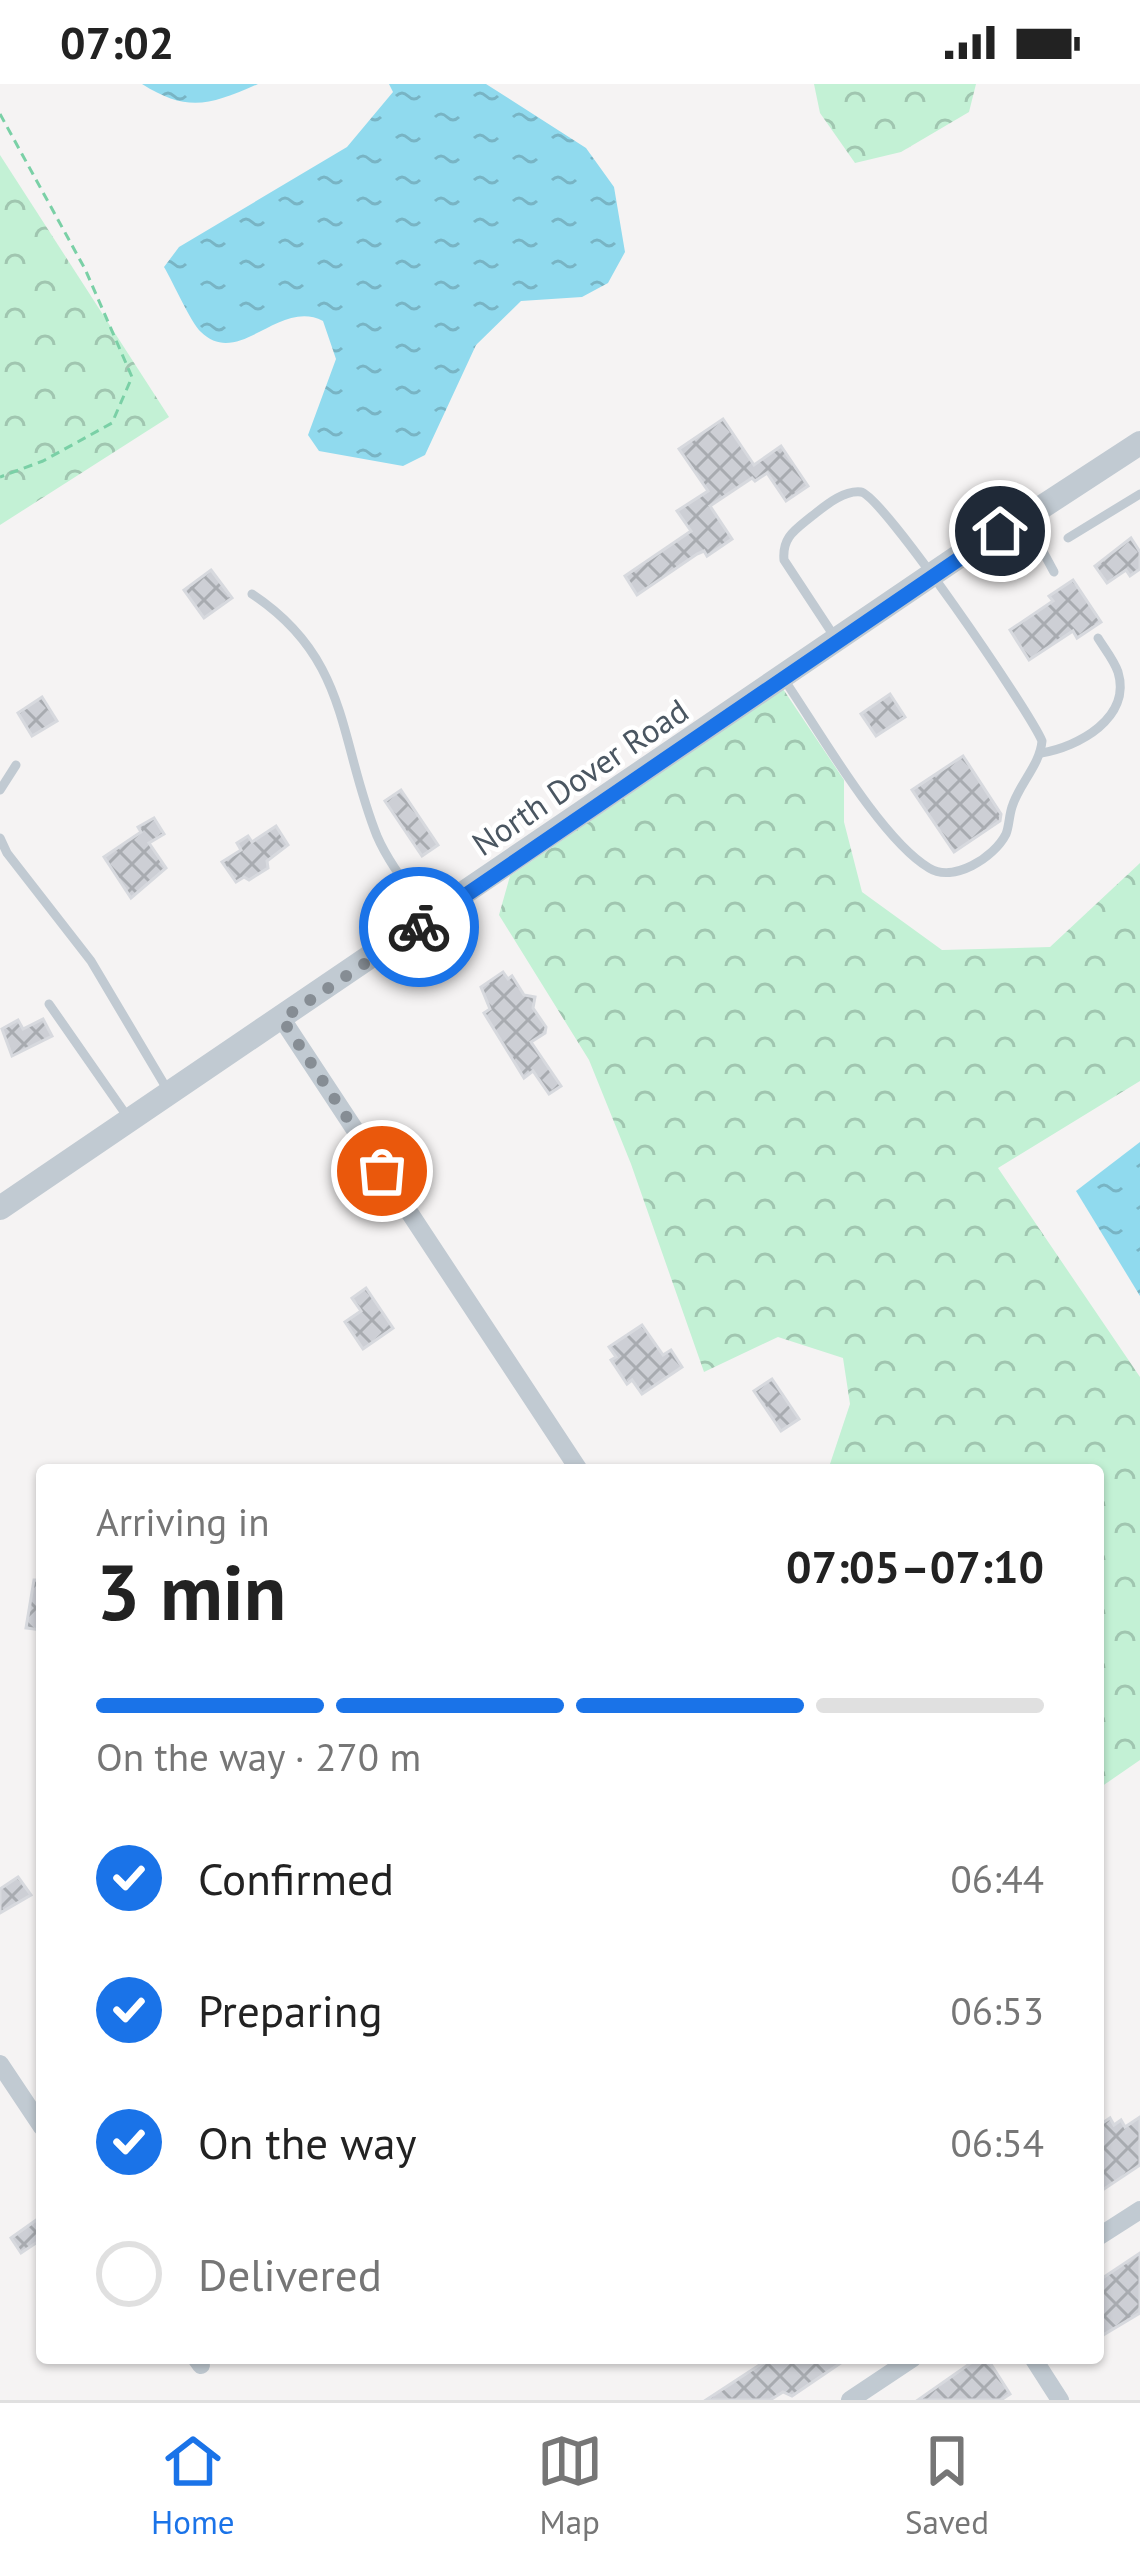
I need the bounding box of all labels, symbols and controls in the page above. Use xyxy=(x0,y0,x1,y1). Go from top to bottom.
text: 07:02 xyxy=(60,13,174,71)
pin xyxy=(949,480,1051,582)
icon: home xyxy=(967,498,1033,564)
street label: North Dover Road xyxy=(464,689,696,865)
courier xyxy=(359,867,479,987)
icon: bike xyxy=(386,894,452,960)
pin xyxy=(331,1120,433,1222)
icon: bag xyxy=(349,1138,415,1204)
text: Arriving in xyxy=(96,1496,270,1547)
text: 07:05–07:10 xyxy=(786,1537,1044,1595)
text: 3 min xyxy=(96,1541,286,1642)
text: On the way · 270 m xyxy=(96,1731,421,1782)
icon: check xyxy=(96,1845,162,1911)
text: Confirmed xyxy=(198,1849,394,1907)
text: 06:44 xyxy=(950,1853,1044,1904)
icon: check xyxy=(96,1977,162,2043)
text: Preparing xyxy=(198,1981,383,2039)
text: 06:53 xyxy=(950,1985,1044,2036)
icon: check xyxy=(96,2109,162,2175)
text: On the way xyxy=(198,2113,417,2171)
text: 06:54 xyxy=(950,2117,1044,2168)
text: Delivered xyxy=(198,2245,382,2303)
tab: Home xyxy=(151,2428,235,2543)
tab: Map xyxy=(537,2428,603,2543)
tab: Saved xyxy=(905,2428,989,2543)

